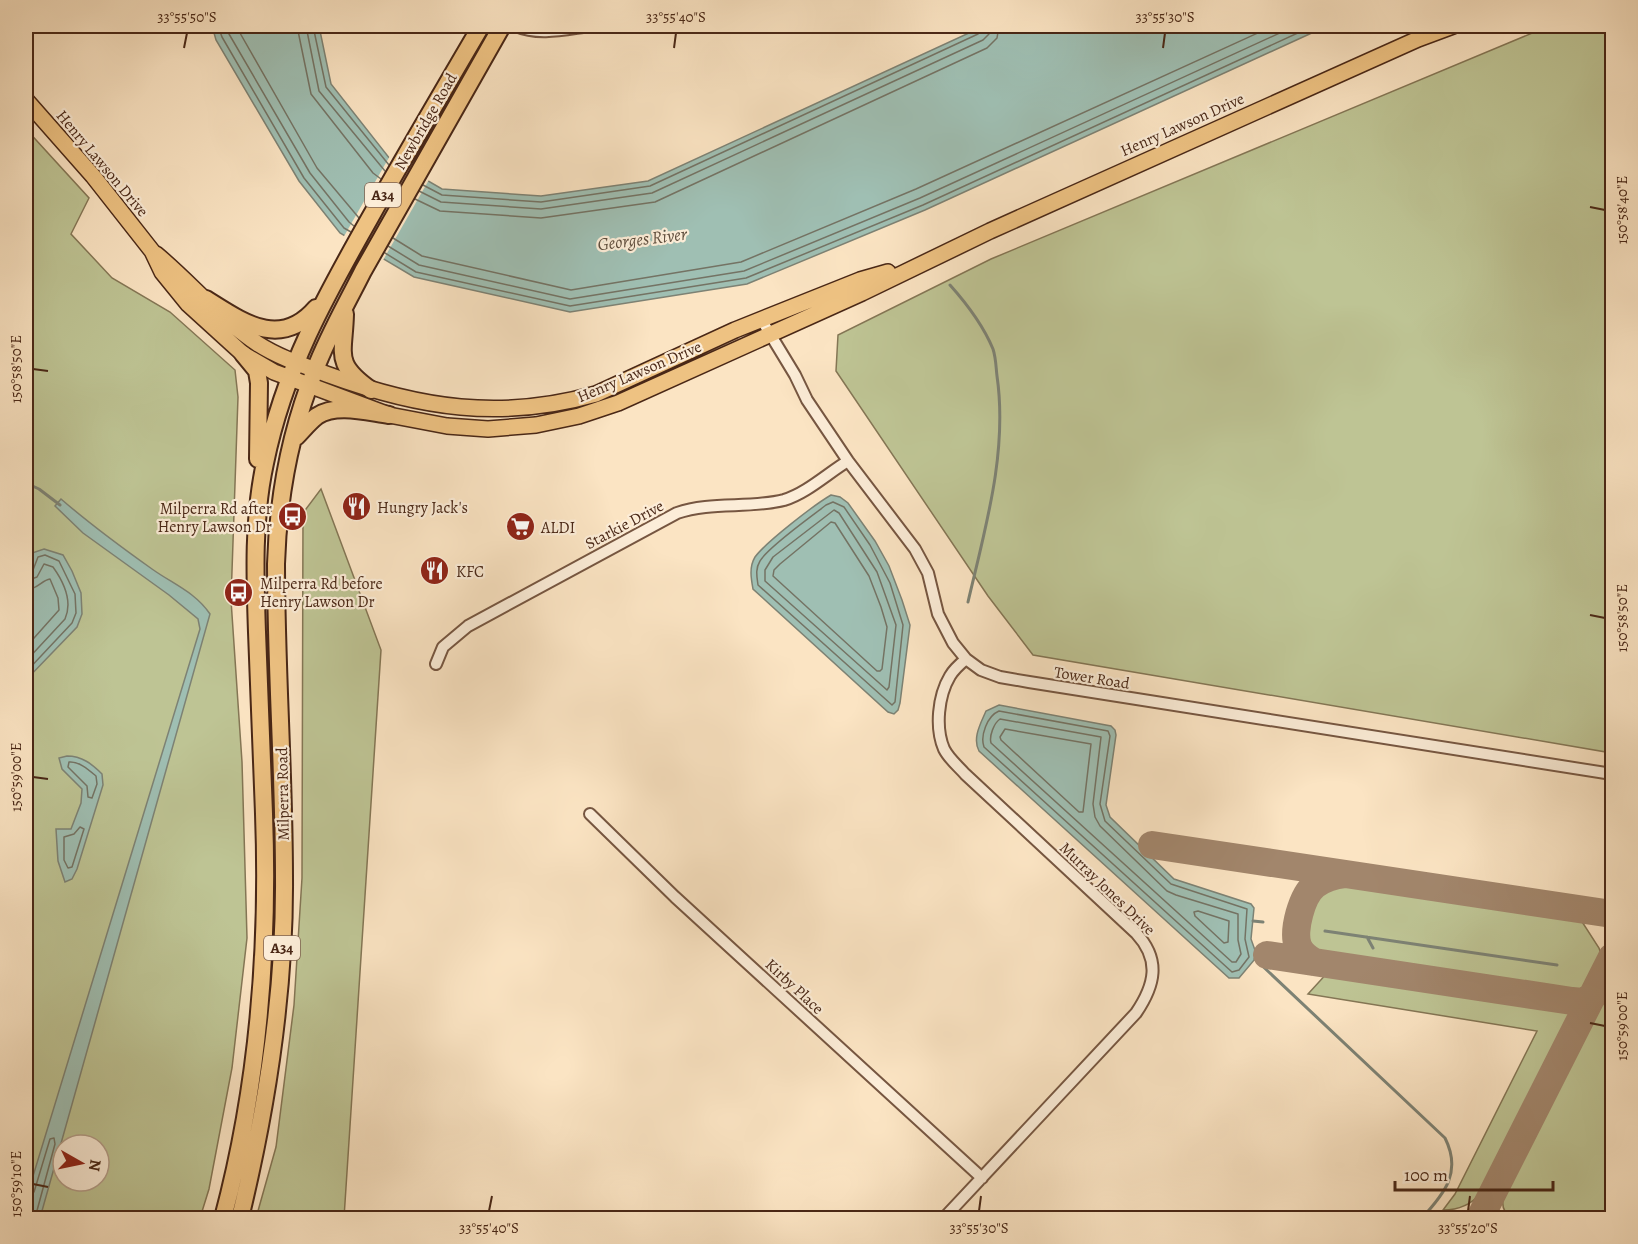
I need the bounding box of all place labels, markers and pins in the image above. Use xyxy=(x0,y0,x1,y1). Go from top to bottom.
restaurant icon: Hungry Jack's xyxy=(340,491,372,523)
place label: Hungry Jack's xyxy=(377,497,468,519)
place label: Milperra Rd after Henry Lawson Dr xyxy=(157,498,272,538)
bus stop icon: Milperra Rd after Henry Lawson Dr xyxy=(277,501,309,533)
supermarket icon: ALDI xyxy=(504,511,536,543)
place label: ALDI xyxy=(540,517,575,539)
restaurant icon: KFC xyxy=(419,555,451,587)
place label: KFC xyxy=(456,561,484,583)
place label: Milperra Rd before Henry Lawson Dr xyxy=(260,573,383,613)
bus stop icon: Milperra Rd before Henry Lawson Dr xyxy=(223,576,255,608)

